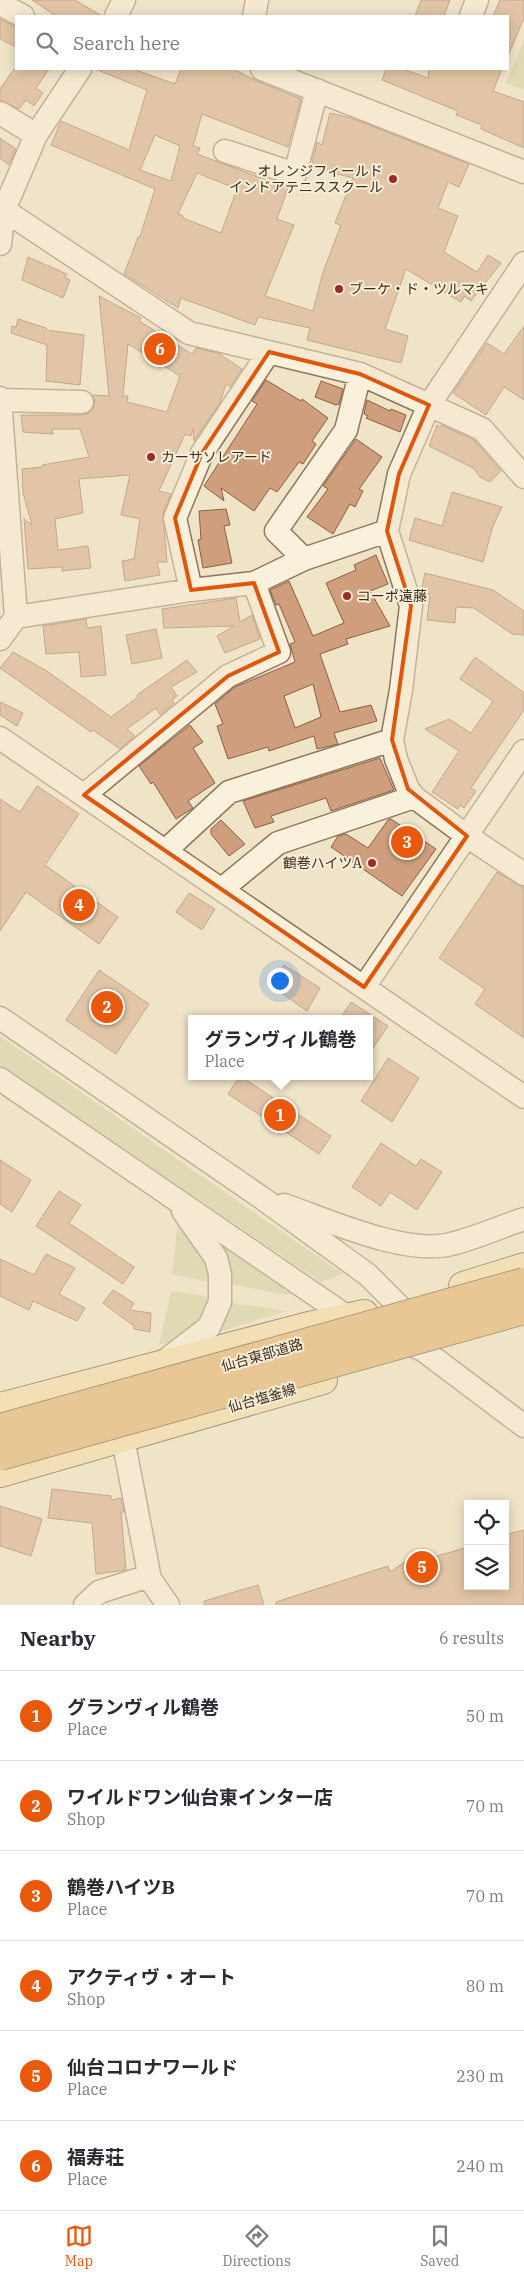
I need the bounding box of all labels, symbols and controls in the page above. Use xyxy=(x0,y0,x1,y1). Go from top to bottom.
search box xyxy=(15,15,509,70)
icon: search xyxy=(33,29,61,57)
text: Search here xyxy=(73,31,180,55)
place label: オレンジフィールド インドアテニススクール xyxy=(229,162,383,196)
marker: オレンジフィールド インドアテニススクール xyxy=(387,173,399,185)
place label: ブーケ・ド・ツルマキ xyxy=(349,280,489,298)
marker: ブーケ・ド・ツルマキ xyxy=(333,283,345,295)
pin: 6 xyxy=(144,330,176,368)
place label: カーサソレアード xyxy=(161,448,272,466)
marker: カーサソレアード xyxy=(145,451,157,463)
place label: コーポ遠藤 xyxy=(357,587,427,605)
marker: コーポ遠藤 xyxy=(341,590,353,602)
pin: 3 xyxy=(391,823,423,861)
place label: 鶴巻ハイツA xyxy=(283,854,362,872)
marker: 鶴巻ハイツA xyxy=(366,857,378,869)
pin: 4 xyxy=(63,886,95,924)
your location xyxy=(267,968,293,994)
pin: 2 xyxy=(91,988,123,1026)
popup xyxy=(188,1015,373,1080)
text: グランヴィル鶴巻 xyxy=(204,1027,357,1051)
text: Place xyxy=(204,1051,245,1071)
pin: 1 xyxy=(264,1096,296,1134)
street label: 仙台東部道路 xyxy=(219,1335,305,1375)
street label: 仙台塩釜線 xyxy=(226,1380,298,1416)
map controls xyxy=(464,1500,509,1590)
button: locate xyxy=(464,1500,509,1545)
button: layers xyxy=(464,1545,509,1590)
pin: 5 xyxy=(406,1548,438,1586)
text: Nearby xyxy=(20,1624,96,1652)
text: 6 results xyxy=(439,1628,504,1648)
text: グランヴィル鶴巻 xyxy=(67,1695,219,1719)
text: 1 xyxy=(31,1706,41,1726)
text: 50 m xyxy=(466,1706,504,1726)
text: Place xyxy=(67,1719,107,1739)
text: ワイルドワン仙台東インター店 xyxy=(67,1785,333,1809)
text: 2 xyxy=(31,1796,41,1816)
text: 70 m xyxy=(466,1796,504,1816)
text: Shop xyxy=(67,1809,105,1829)
text: 鶴巻ハイツB xyxy=(67,1875,175,1899)
text: 3 xyxy=(31,1886,41,1906)
text: 70 m xyxy=(466,1886,504,1906)
text: Place xyxy=(67,1899,107,1919)
text: アクティヴ・オート xyxy=(67,1965,236,1989)
text: 4 xyxy=(31,1976,41,1996)
text: 80 m xyxy=(466,1976,504,1996)
text: Shop xyxy=(67,1989,105,2009)
text: 仙台コロナワールド xyxy=(67,2055,238,2079)
text: 5 xyxy=(31,2066,41,2086)
text: 230 m xyxy=(456,2066,504,2086)
text: Place xyxy=(67,2079,107,2099)
text: 福寿荘 xyxy=(67,2145,124,2169)
text: 6 xyxy=(31,2156,41,2176)
text: 240 m xyxy=(456,2156,504,2176)
text: Place xyxy=(67,2169,107,2189)
tab: Map xyxy=(65,2222,93,2270)
tab: Directions xyxy=(223,2222,291,2270)
tab: Saved xyxy=(420,2222,459,2270)

